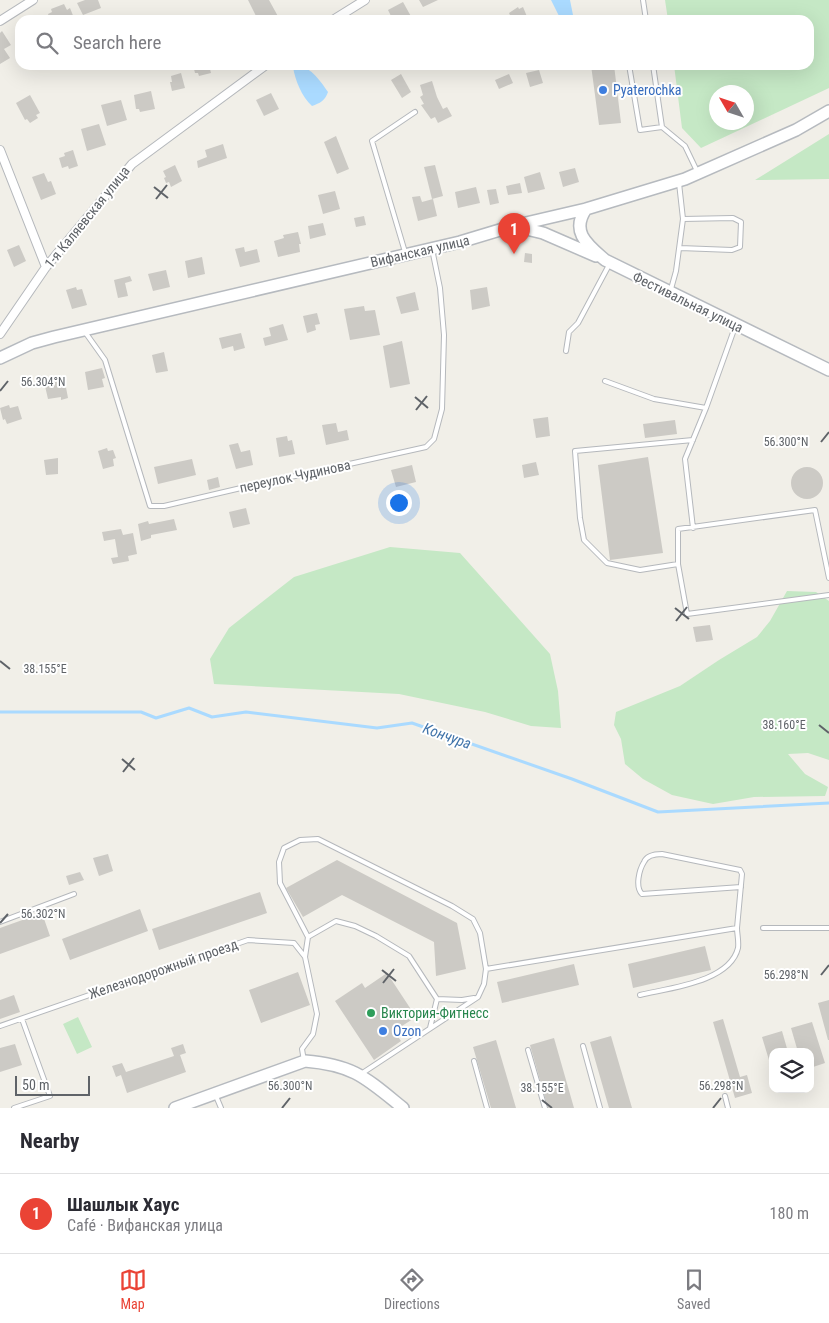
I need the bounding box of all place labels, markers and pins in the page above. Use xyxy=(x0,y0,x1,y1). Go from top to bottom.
place label: Pyaterochka xyxy=(613,82,681,98)
marker: Pyaterochka xyxy=(597,84,609,96)
pin: 1 xyxy=(498,213,530,254)
place label: Виктория-Фитнесс xyxy=(381,1005,489,1021)
marker: Виктория-Фитнесс xyxy=(365,1007,377,1019)
place label: Ozon xyxy=(393,1023,421,1039)
marker: Ozon xyxy=(377,1025,389,1037)

